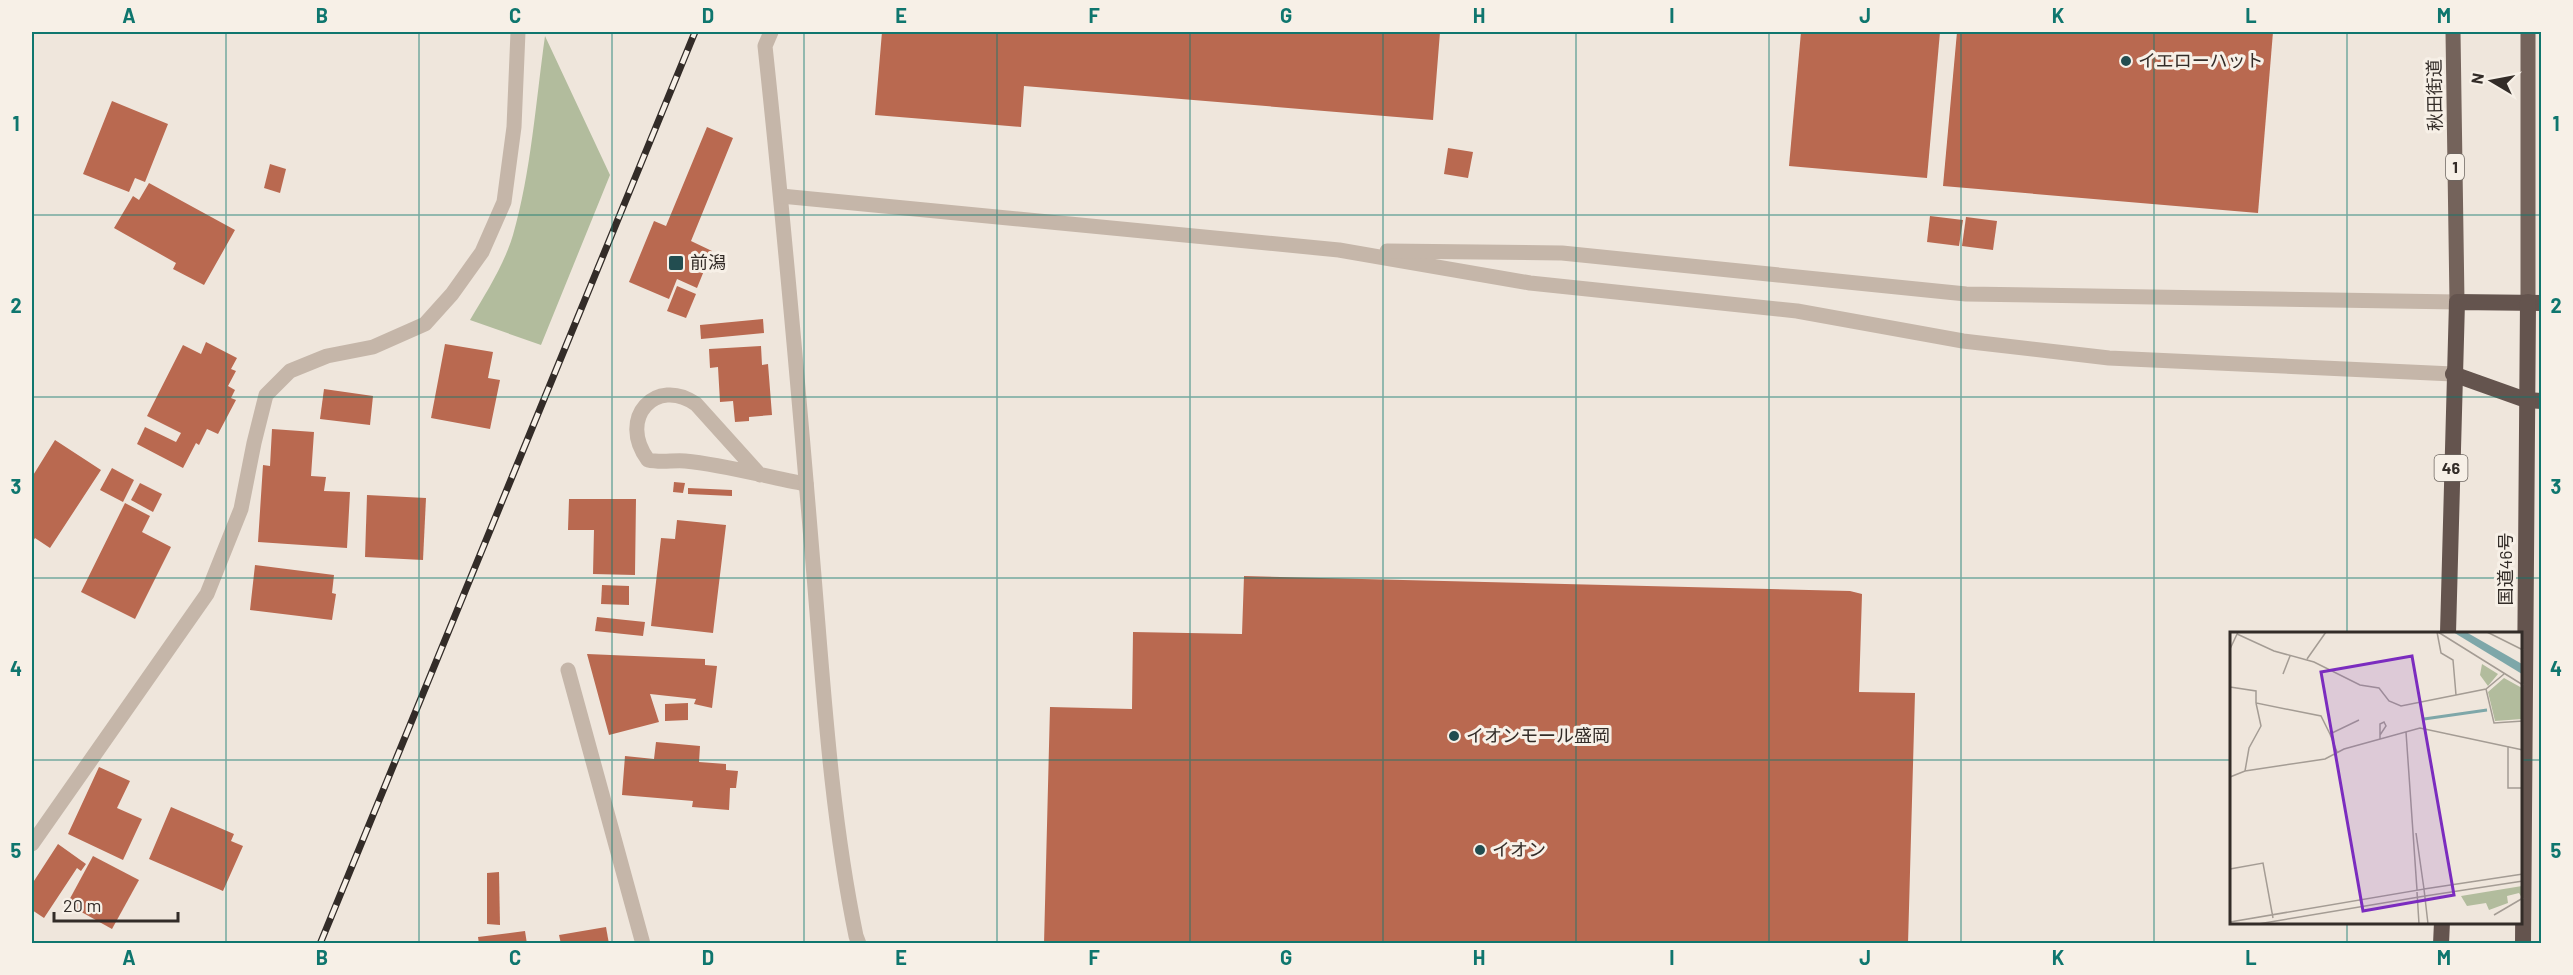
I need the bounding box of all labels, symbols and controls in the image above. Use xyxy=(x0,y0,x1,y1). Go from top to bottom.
text: A xyxy=(122,3,136,27)
text: B xyxy=(316,3,328,27)
text: C xyxy=(509,3,521,27)
text: D xyxy=(702,3,714,27)
text: E xyxy=(895,3,907,27)
text: F xyxy=(1088,3,1100,27)
text: G xyxy=(1280,3,1292,27)
text: H xyxy=(1473,3,1485,27)
text: I xyxy=(1669,3,1675,27)
text: J xyxy=(1859,3,1871,27)
text: K xyxy=(2052,3,2065,27)
text: L xyxy=(2245,3,2257,27)
text: M xyxy=(2437,3,2451,27)
place label: イエローハット xyxy=(2138,49,2263,71)
north arrow xyxy=(2462,51,2522,111)
marker: イエローハット xyxy=(2119,54,2133,68)
street label: 秋田街道 xyxy=(2422,59,2446,131)
text: N xyxy=(2466,71,2487,85)
text: 1 xyxy=(12,111,20,135)
text: 1 xyxy=(2552,111,2560,135)
road number: 1 xyxy=(2446,154,2464,180)
place label: 前潟 xyxy=(690,251,726,273)
marker: 前潟 xyxy=(667,254,685,272)
text: 2 xyxy=(10,293,22,317)
text: 2 xyxy=(2550,293,2562,317)
road number: 46 xyxy=(2434,455,2468,481)
text: 3 xyxy=(11,474,21,498)
text: 3 xyxy=(2551,474,2561,498)
street label: 国道46号 xyxy=(2494,532,2516,606)
inset map xyxy=(2230,632,2522,924)
text: 4 xyxy=(10,656,22,680)
text: 4 xyxy=(2550,656,2562,680)
place label: イオンモール盛岡 xyxy=(1466,724,1610,746)
marker: イオンモール盛岡 xyxy=(1447,729,1461,743)
text: 5 xyxy=(11,838,22,862)
place label: イオン xyxy=(1492,838,1546,860)
text: 5 xyxy=(2551,838,2562,862)
marker: イオン xyxy=(1473,843,1487,857)
scale bar xyxy=(54,885,178,923)
text: 20 m xyxy=(63,894,101,916)
text: A xyxy=(122,945,136,969)
text: B xyxy=(316,945,328,969)
text: C xyxy=(509,945,521,969)
text: D xyxy=(702,945,714,969)
text: E xyxy=(895,945,907,969)
text: F xyxy=(1088,945,1100,969)
text: G xyxy=(1280,945,1292,969)
text: H xyxy=(1473,945,1485,969)
text: I xyxy=(1669,945,1675,969)
text: J xyxy=(1859,945,1871,969)
text: K xyxy=(2052,945,2065,969)
text: L xyxy=(2245,945,2257,969)
text: M xyxy=(2437,945,2451,969)

